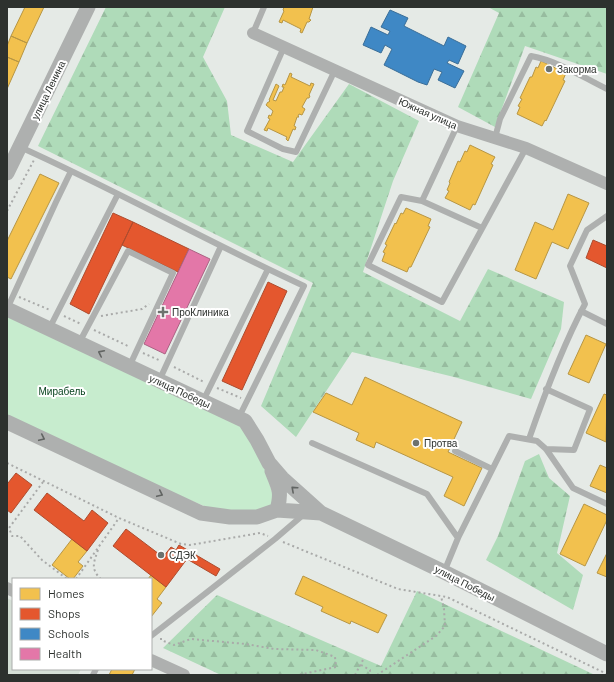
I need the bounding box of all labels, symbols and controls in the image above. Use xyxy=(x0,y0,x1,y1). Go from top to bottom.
street label: улица Ленина xyxy=(29,58,68,121)
place label: Закорма xyxy=(557,63,597,75)
marker: Закорма xyxy=(544,64,554,74)
street label: Южная улица xyxy=(397,95,460,131)
marker: ПроКлиника xyxy=(157,306,169,318)
place label: ПроКлиника xyxy=(172,306,229,318)
one-way arrow xyxy=(98,350,106,358)
street label: улица Победы xyxy=(147,372,213,410)
park label: Мирабель xyxy=(39,385,85,397)
one-way arrow xyxy=(38,433,46,441)
place label: Протва xyxy=(424,437,458,449)
marker: Протва xyxy=(411,438,421,448)
one-way arrow xyxy=(292,487,299,494)
one-way arrow xyxy=(156,489,163,497)
place label: СДЭК xyxy=(169,549,196,561)
marker: СДЭК xyxy=(156,550,166,560)
street label: улица Победы xyxy=(433,563,497,603)
legend xyxy=(12,578,152,670)
text: Homes xyxy=(48,586,85,600)
text: Shops xyxy=(48,606,81,620)
text: Schools xyxy=(48,626,89,640)
text: Health xyxy=(48,646,82,660)

